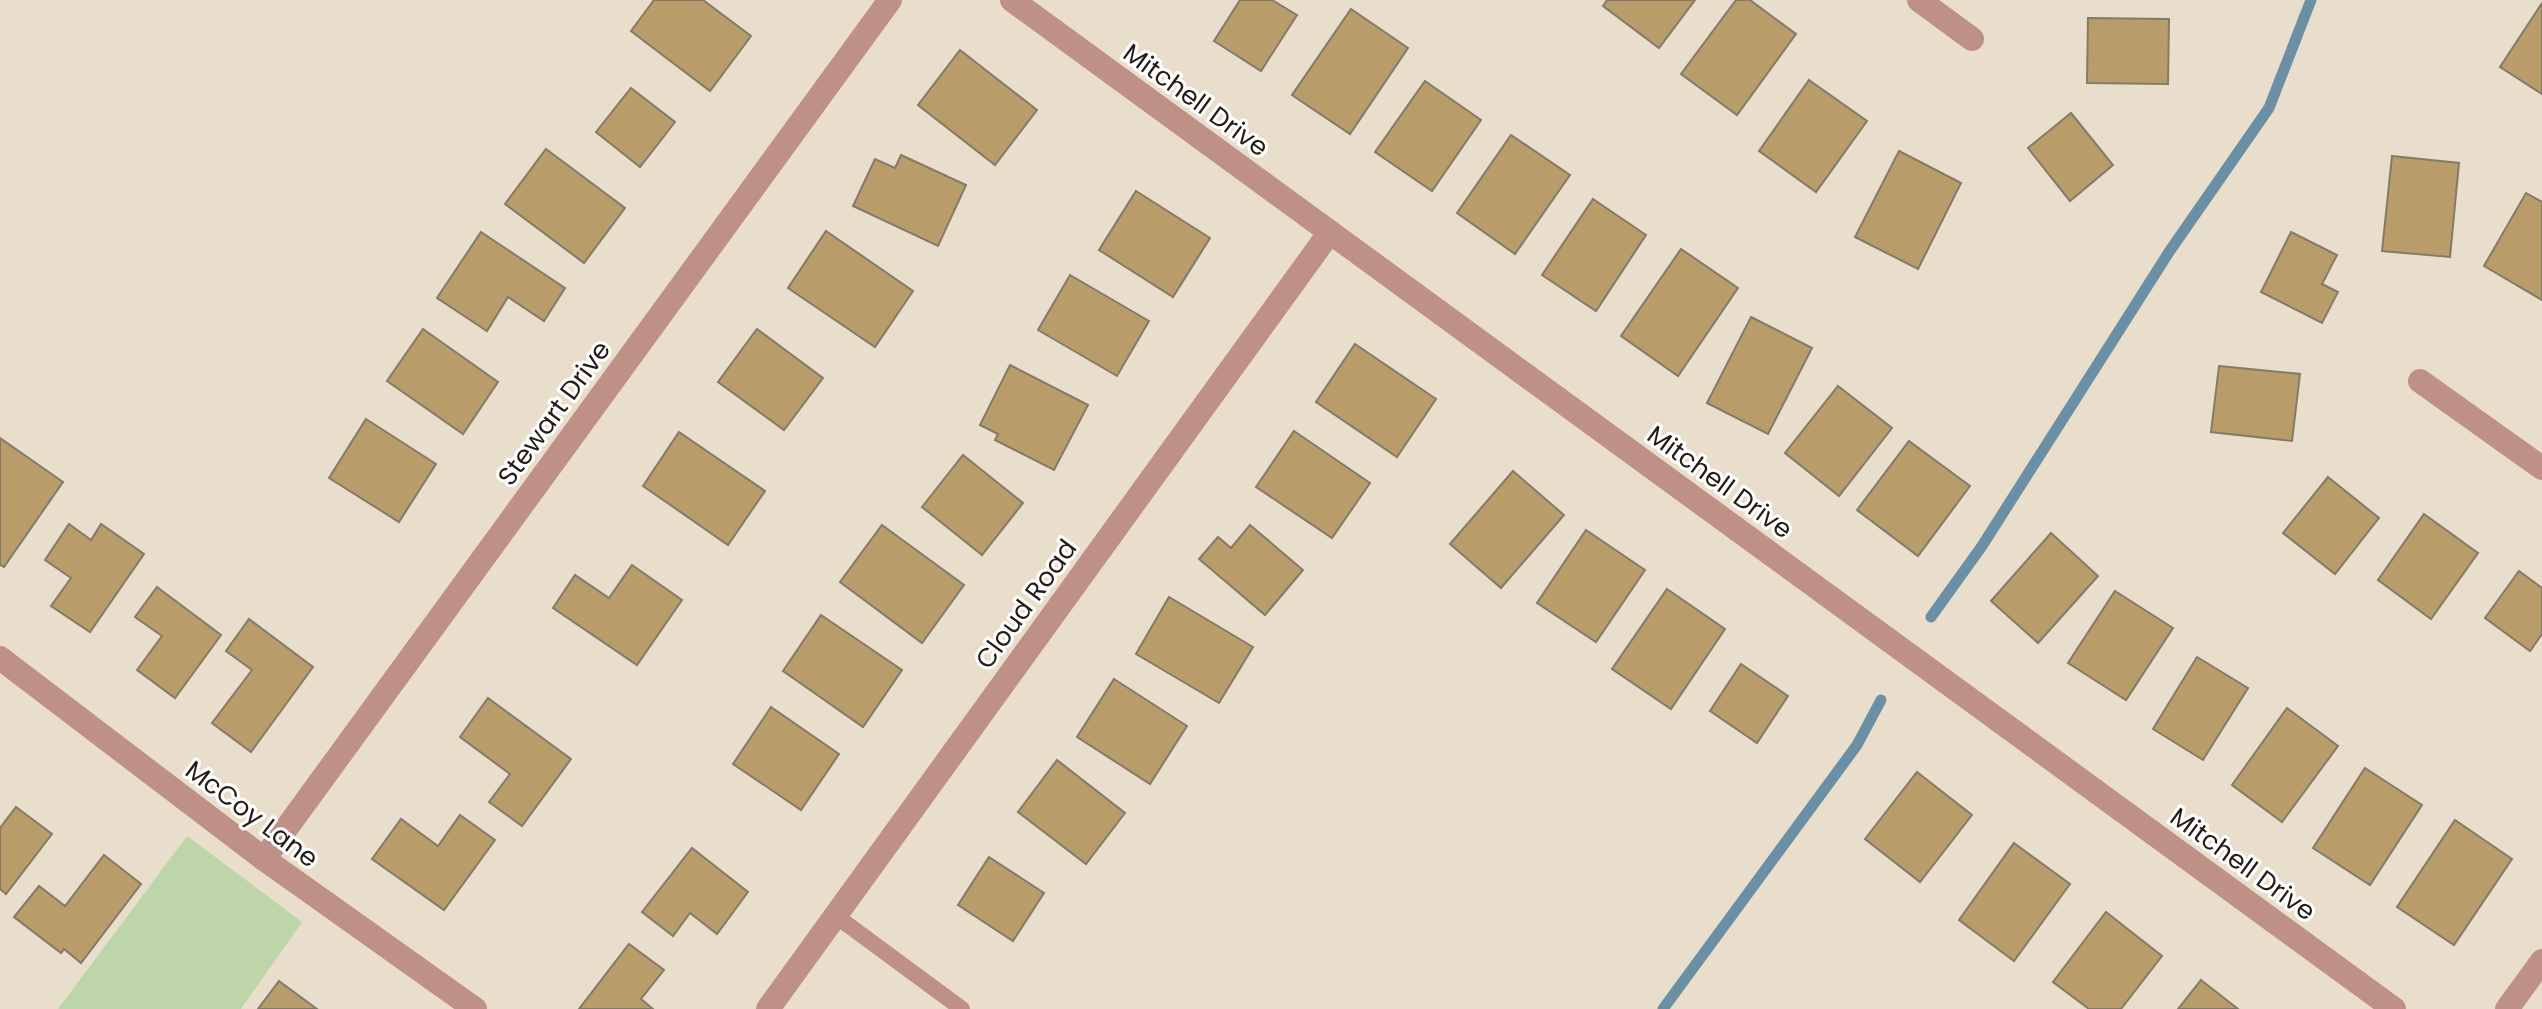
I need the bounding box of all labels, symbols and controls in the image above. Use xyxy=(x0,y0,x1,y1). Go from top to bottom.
street label: Mitchell Drive xyxy=(1116,35,1276,165)
street label: Stewart Drive xyxy=(489,333,619,493)
street label: Mitchell Drive xyxy=(1640,417,1800,547)
street label: Cloud Road xyxy=(967,532,1085,676)
street label: McCoy Lane xyxy=(178,752,326,876)
street label: Mitchell Drive xyxy=(2163,799,2323,929)

